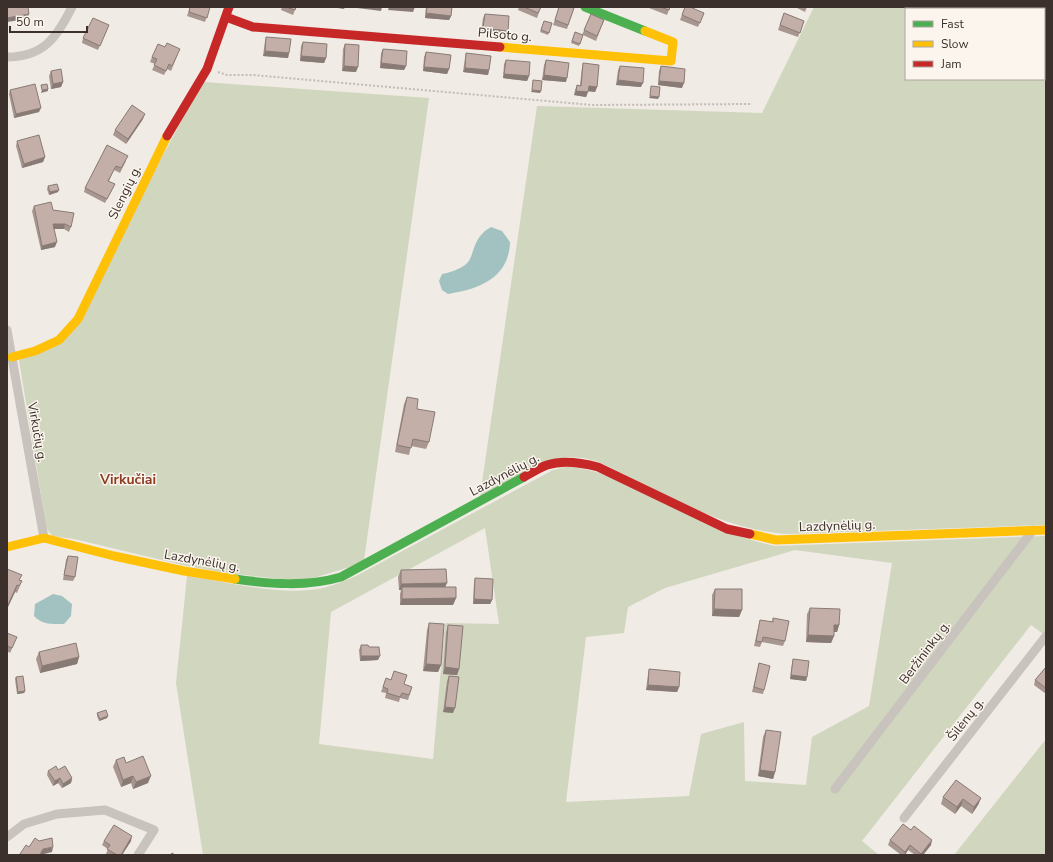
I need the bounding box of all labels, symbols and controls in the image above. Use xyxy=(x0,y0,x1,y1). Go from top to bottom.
scale bar xyxy=(10,8,87,34)
legend xyxy=(905,8,1045,80)
text: 50 m xyxy=(16,14,44,30)
text: Fast xyxy=(941,16,964,32)
street label: Pilsoto g. xyxy=(477,24,533,46)
text: Slow xyxy=(941,36,969,52)
text: Jam xyxy=(940,56,962,72)
street label: Slengių g. xyxy=(104,162,146,222)
street label: Virkučių g. xyxy=(23,400,51,464)
street label: Lazdynėlių g. xyxy=(466,449,542,501)
district label: Virkučiai xyxy=(99,470,156,489)
street label: Lazdynėlių g. xyxy=(799,516,876,536)
street label: Lazdynėlių g. xyxy=(163,545,241,576)
street label: Beržininkų g. xyxy=(895,617,955,688)
street label: Šilėnų g. xyxy=(942,694,988,745)

